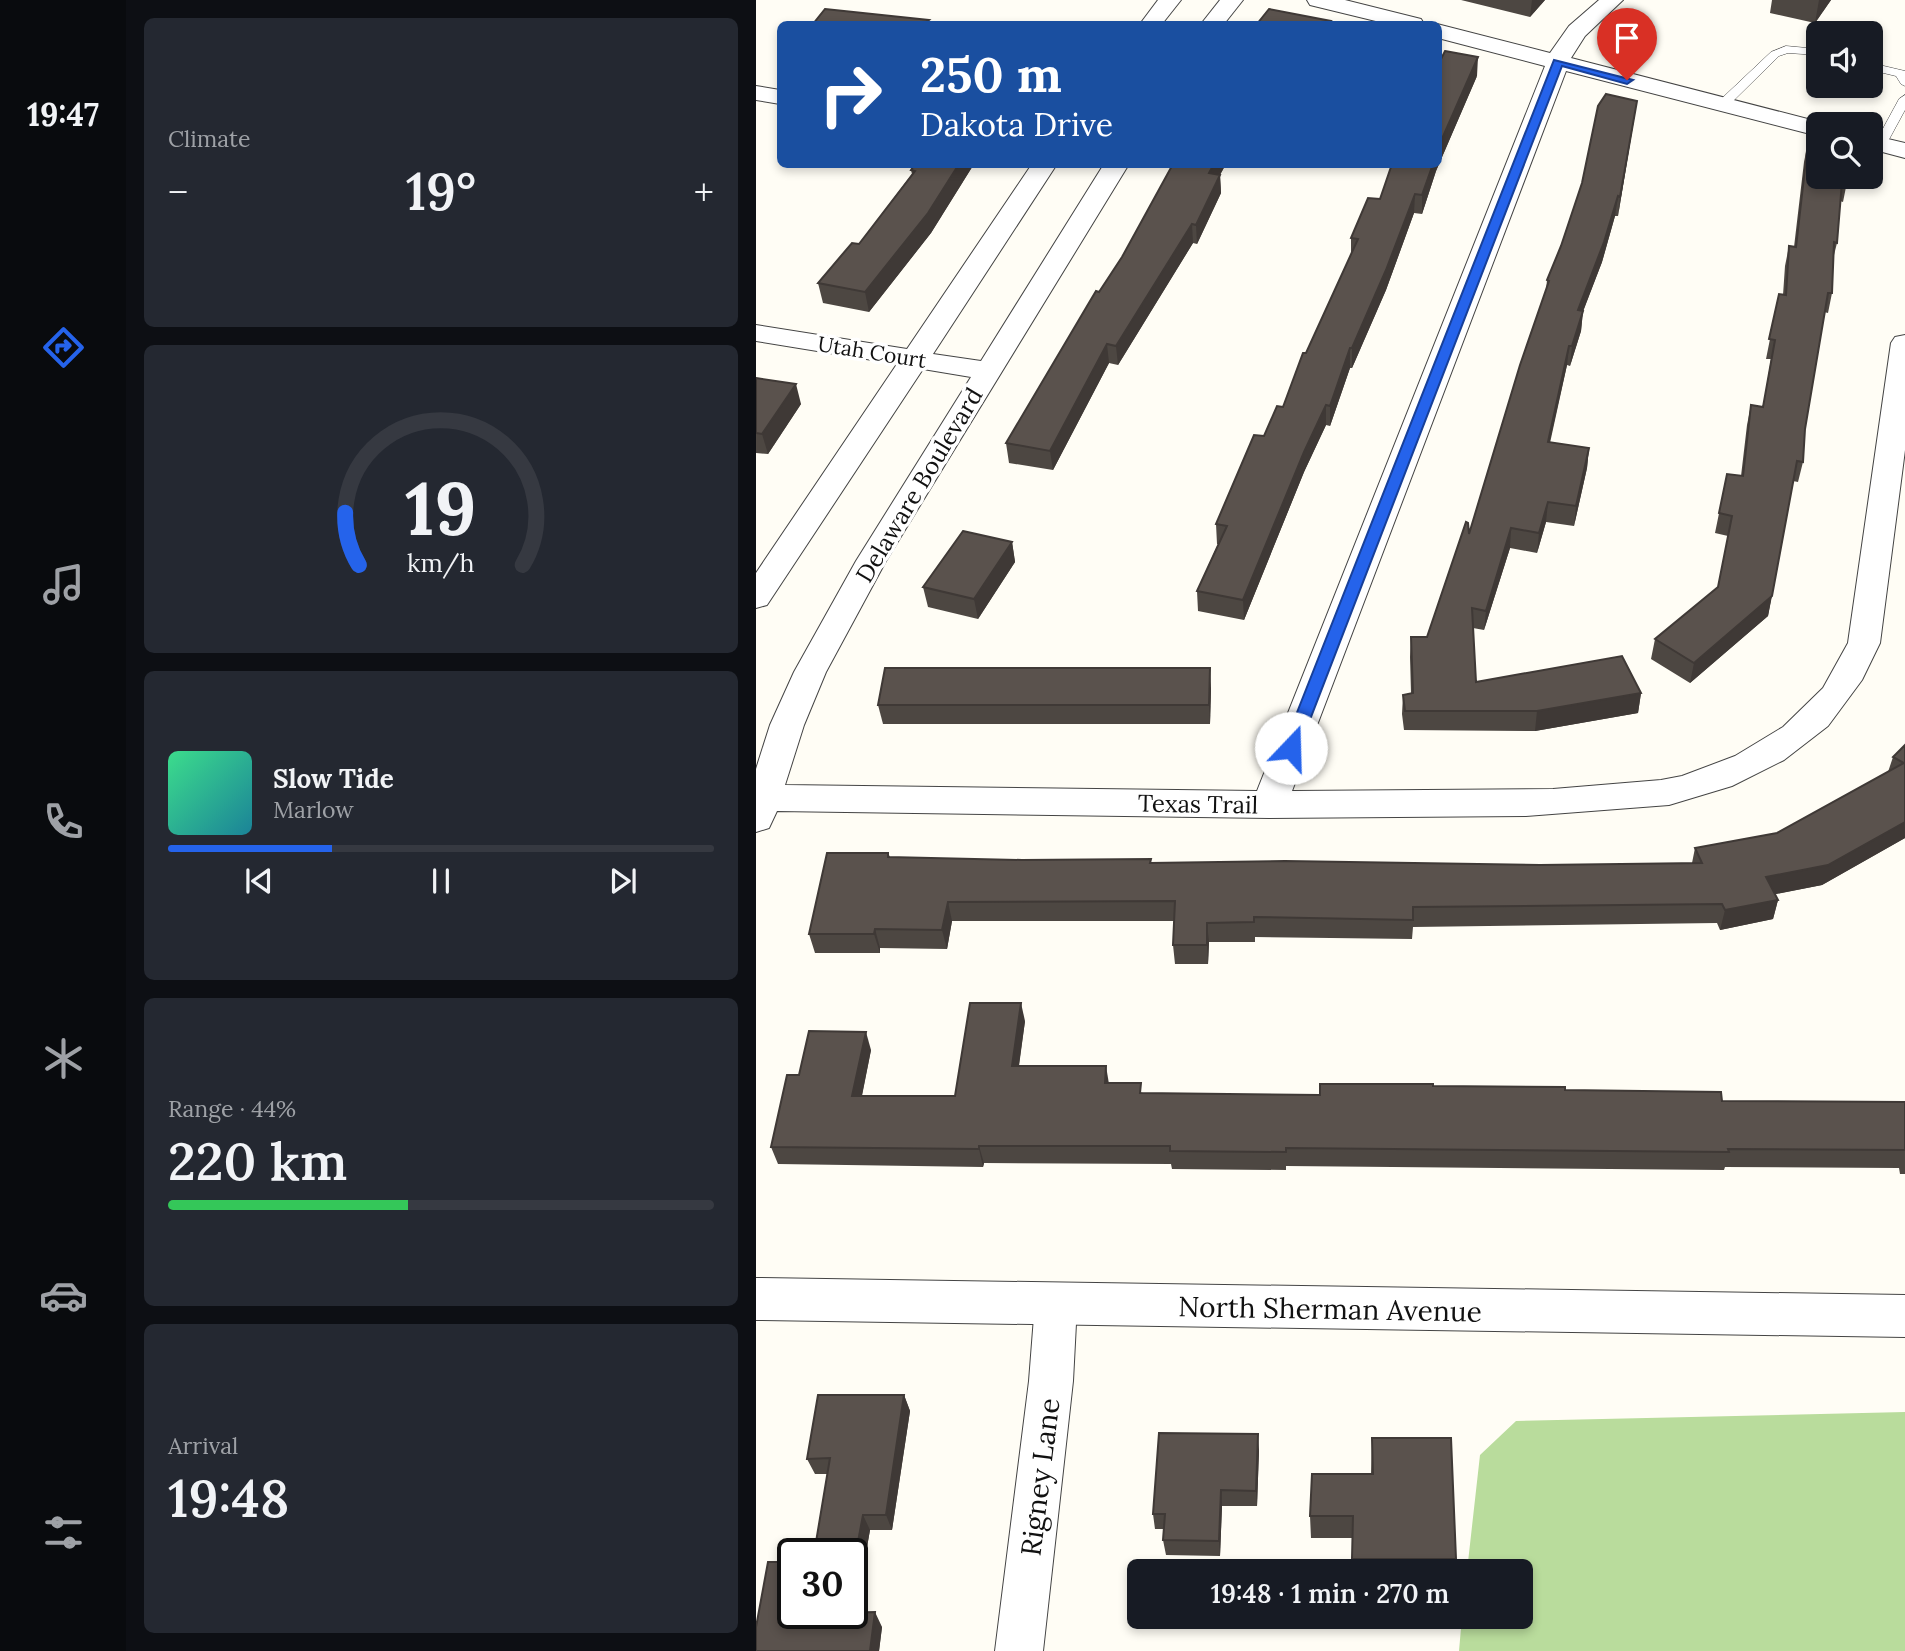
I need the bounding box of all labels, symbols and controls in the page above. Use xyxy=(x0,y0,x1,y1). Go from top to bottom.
pin xyxy=(1597,8,1657,80)
icon: arrive xyxy=(1608,19,1646,57)
map controls xyxy=(1806,21,1883,189)
button: sound xyxy=(1806,21,1883,98)
text: 250 m xyxy=(920,43,1062,105)
icon: right xyxy=(805,49,896,140)
text: 19:47 xyxy=(27,94,99,135)
text: Dakota Drive xyxy=(920,104,1113,145)
button: search xyxy=(1806,112,1883,189)
text: Climate xyxy=(168,124,250,153)
text: 19° xyxy=(406,158,476,224)
text: − xyxy=(168,168,188,216)
text: + xyxy=(694,168,714,216)
icon: directions xyxy=(39,323,88,372)
street label: Utah Court xyxy=(816,330,929,374)
street label: Delaware Boulevard xyxy=(849,382,989,588)
text: 19 xyxy=(405,462,477,555)
text: km/h xyxy=(407,547,475,579)
icon: music xyxy=(39,560,88,609)
position arrow xyxy=(1254,711,1328,785)
text: Slow Tide xyxy=(273,762,394,795)
street label: Texas Trail xyxy=(1137,787,1259,821)
text: Marlow xyxy=(273,795,354,824)
icon: phone xyxy=(39,797,88,846)
icon: previous xyxy=(240,862,278,900)
icon: pause xyxy=(422,862,460,900)
icon: next xyxy=(604,862,642,900)
icon: climate xyxy=(39,1034,88,1083)
text: Range · 44% xyxy=(168,1094,296,1123)
text: 220 km xyxy=(168,1128,347,1194)
icon: car xyxy=(39,1271,88,1320)
street label: North Sherman Avenue xyxy=(1178,1288,1482,1330)
street label: Rigney Lane xyxy=(1012,1396,1068,1558)
text: Arrival xyxy=(168,1431,238,1460)
text: 19:48 xyxy=(168,1465,289,1531)
icon: filters xyxy=(39,1508,88,1557)
speed limit sign: 30 xyxy=(777,1538,868,1629)
text: 19:48 · 1 min · 270 m xyxy=(1211,1577,1449,1610)

